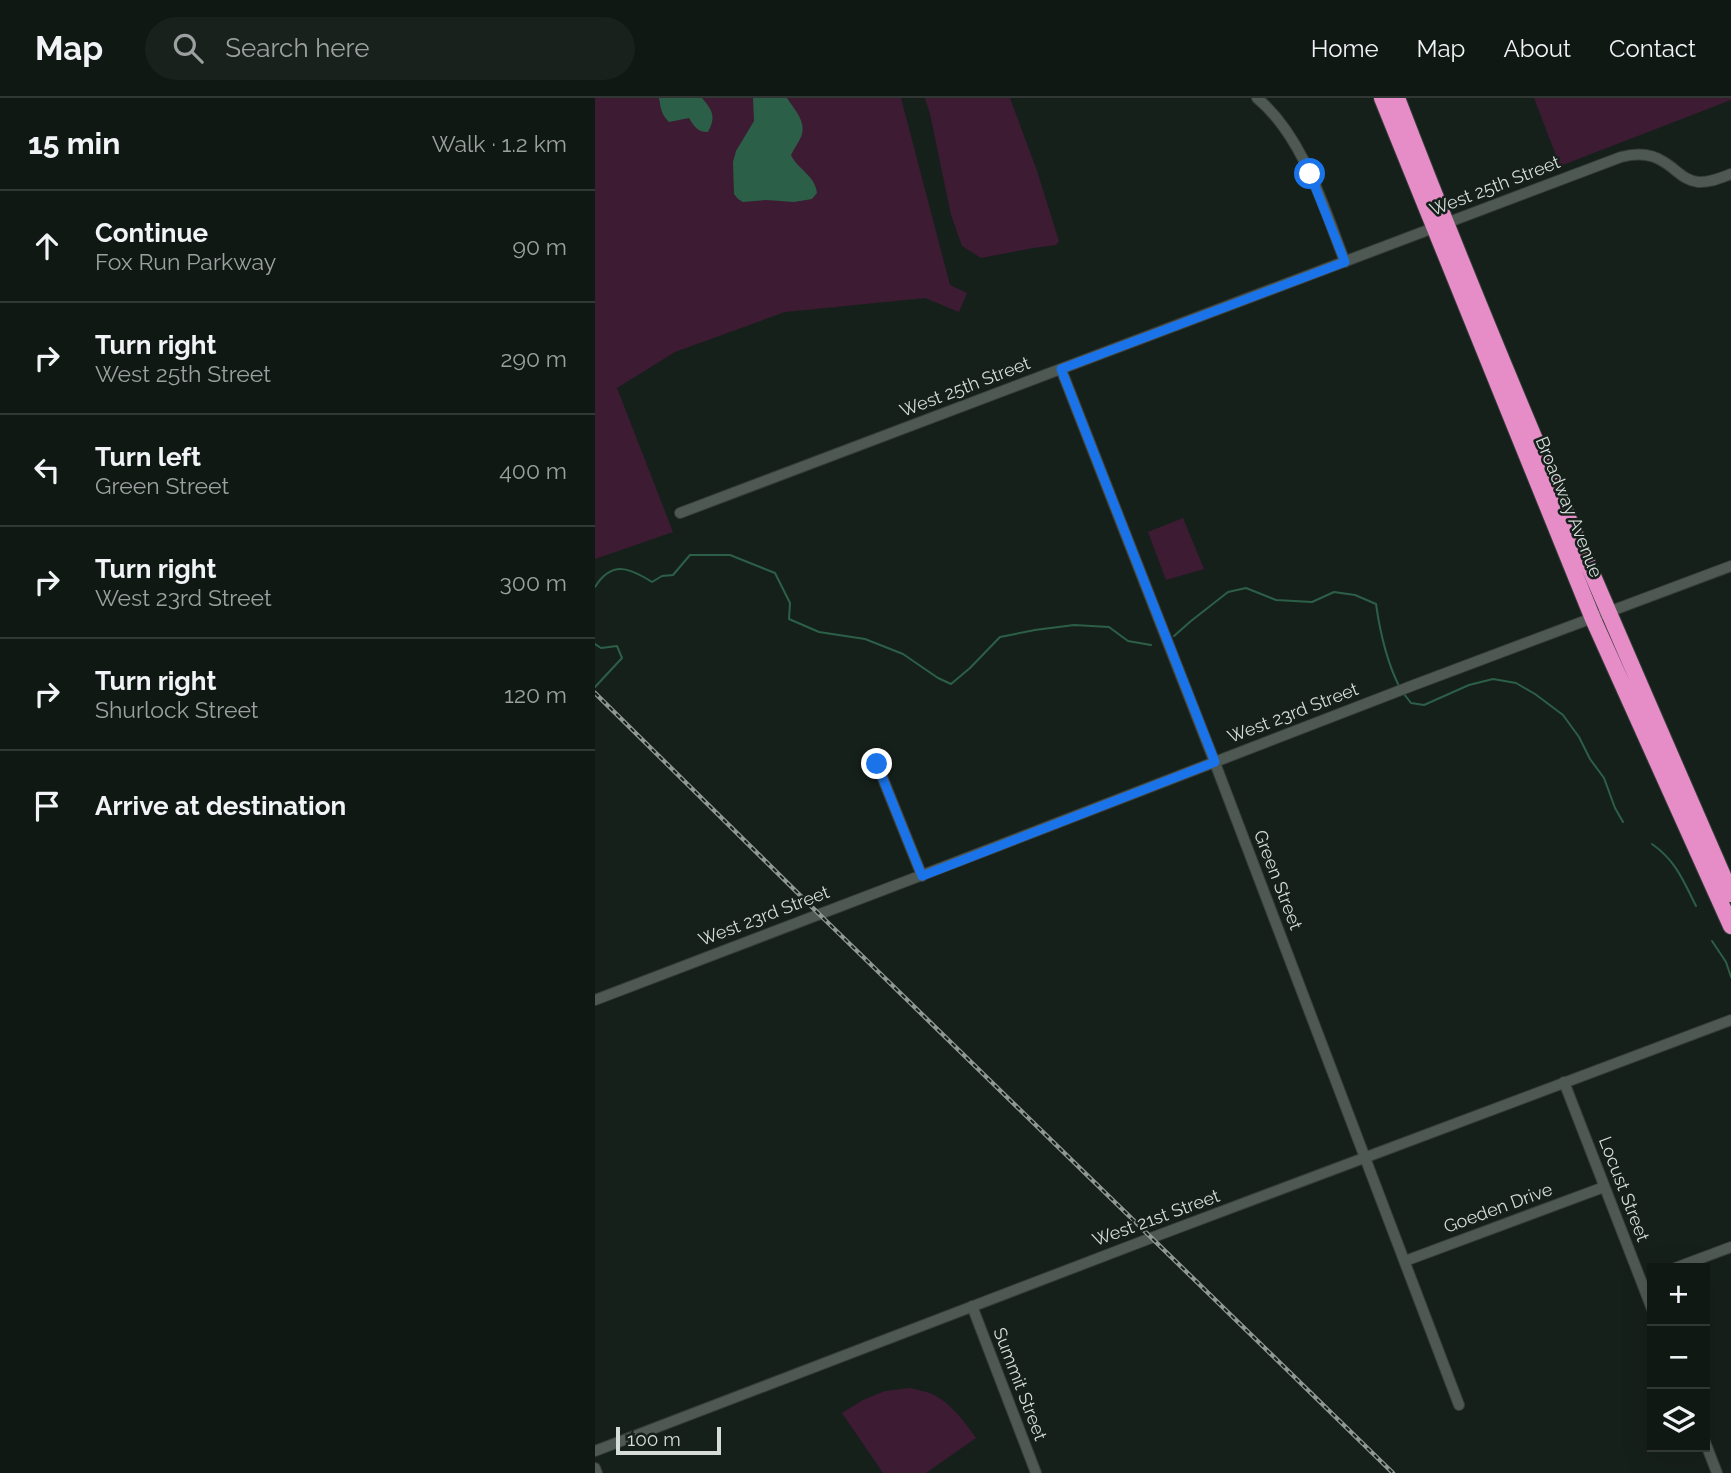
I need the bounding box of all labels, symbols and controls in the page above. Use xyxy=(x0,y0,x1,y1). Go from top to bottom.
search box xyxy=(145,17,635,80)
text: Map xyxy=(35,29,103,68)
icon: search xyxy=(169,29,207,67)
text: Search here xyxy=(225,33,370,63)
text: Home xyxy=(1311,34,1379,63)
text: Map xyxy=(1417,34,1465,63)
text: About xyxy=(1503,34,1571,63)
text: Contact xyxy=(1609,34,1696,63)
text: 15 min xyxy=(28,126,120,161)
text: Walk · 1.2 km xyxy=(432,130,567,157)
street label: West 25th Street xyxy=(1427,151,1563,220)
route start xyxy=(1294,158,1325,189)
text: Continue xyxy=(95,218,208,248)
icon: ahead xyxy=(28,227,66,265)
text: 90 m xyxy=(512,233,567,260)
text: Fox Run Parkway xyxy=(95,248,276,275)
text: Turn right xyxy=(95,330,216,360)
icon: right xyxy=(28,339,66,377)
text: 290 m xyxy=(500,345,567,372)
street label: West 25th Street xyxy=(897,352,1033,421)
text: West 25th Street xyxy=(95,360,271,387)
street label: Broadway Avenue xyxy=(1532,433,1607,581)
text: Turn left xyxy=(95,442,201,472)
icon: left xyxy=(28,451,66,489)
text: 400 m xyxy=(499,457,567,484)
text: Green Street xyxy=(95,472,229,499)
text: Turn right xyxy=(95,554,216,584)
icon: right xyxy=(28,563,66,601)
text: 300 m xyxy=(500,569,567,596)
text: West 23rd Street xyxy=(95,584,272,611)
text: Turn right xyxy=(95,666,216,696)
icon: right xyxy=(28,675,66,713)
street label: West 23rd Street xyxy=(1225,678,1361,747)
text: 120 m xyxy=(504,681,567,708)
text: Shurlock Street xyxy=(95,696,259,723)
route end xyxy=(861,748,892,779)
icon: arrive xyxy=(28,787,66,825)
text: Arrive at destination xyxy=(95,791,346,821)
street label: Green Street xyxy=(1250,827,1307,933)
street label: West 23rd Street xyxy=(696,881,832,950)
street label: Locust Street xyxy=(1595,1133,1654,1244)
street label: Goeden Drive xyxy=(1441,1178,1555,1237)
street label: West 21st Street xyxy=(1089,1185,1222,1250)
map controls xyxy=(1647,1263,1710,1452)
button: + xyxy=(1647,1263,1710,1326)
street label: Summit Street xyxy=(989,1324,1052,1443)
button: − xyxy=(1647,1326,1710,1389)
button: layers xyxy=(1647,1389,1710,1452)
scale bar xyxy=(616,1424,721,1456)
text: 100 m xyxy=(627,1428,681,1450)

